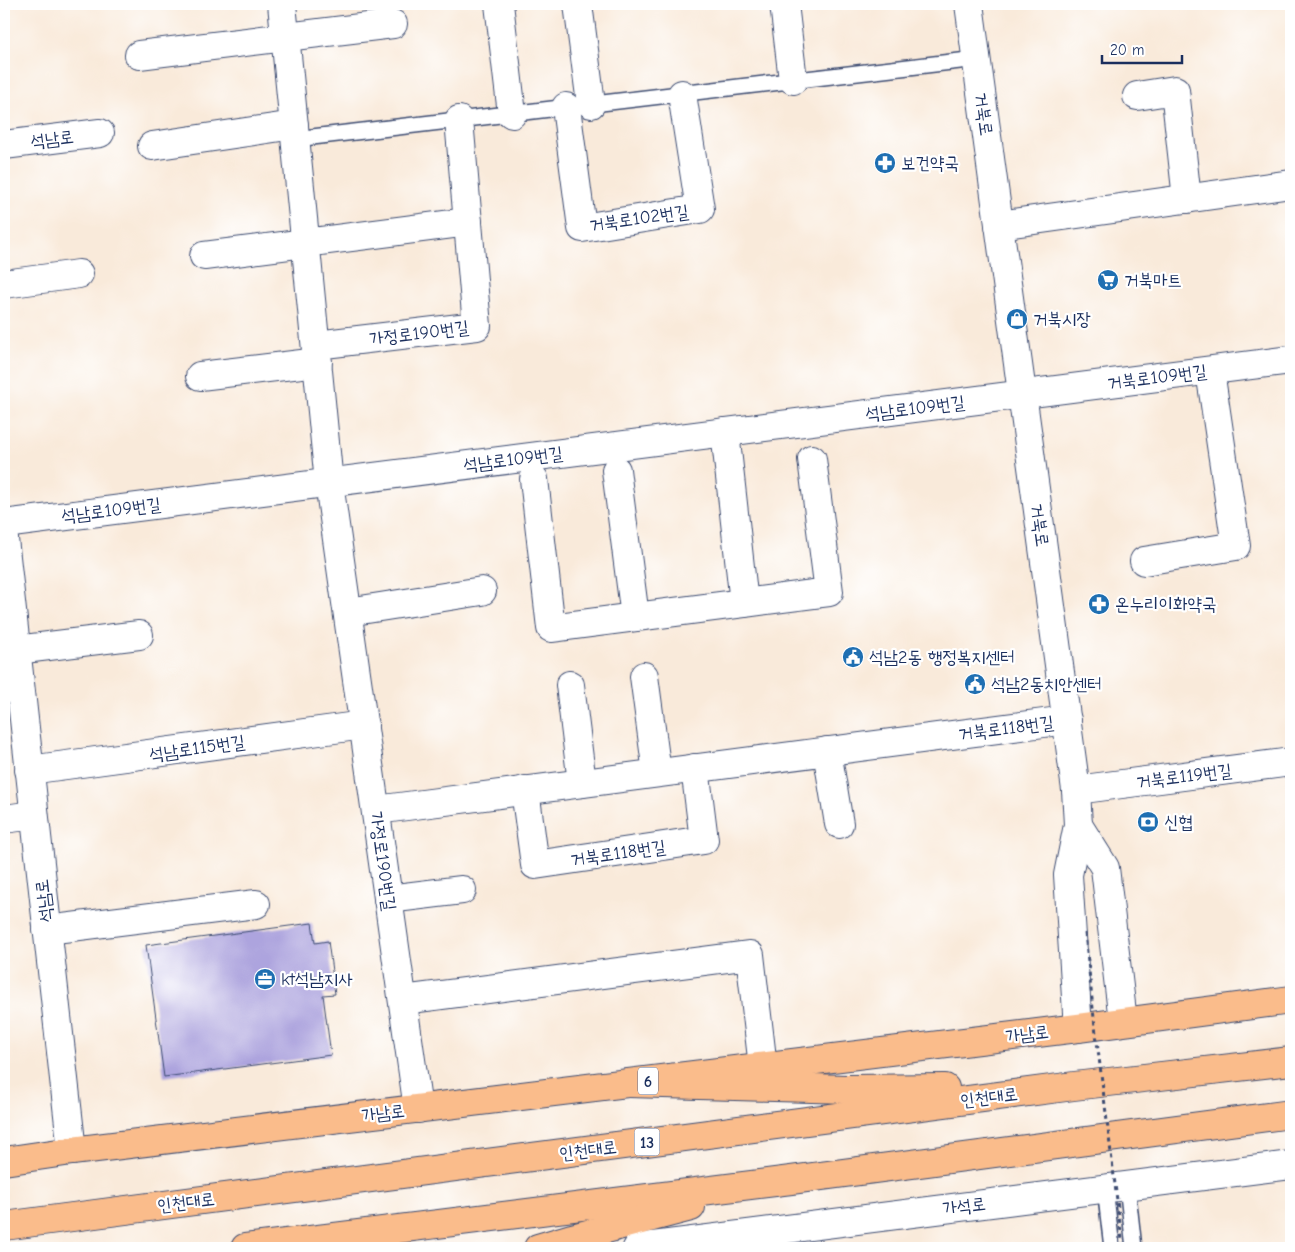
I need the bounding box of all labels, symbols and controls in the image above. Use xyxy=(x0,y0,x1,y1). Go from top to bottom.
scale bar xyxy=(1102,32,1182,64)
text: 20 m xyxy=(1110,41,1144,59)
street label: 거북로 xyxy=(970,91,997,137)
street label: 석남로 xyxy=(29,126,75,153)
pharmacy icon: 보건약국 xyxy=(873,151,897,175)
place label: 보건약국 xyxy=(901,153,959,174)
street label: 거북로102번길 xyxy=(588,201,691,236)
supermarket icon: 거북마트 xyxy=(1096,268,1120,292)
place label: 거북마트 xyxy=(1124,270,1182,291)
shop icon: 거북시장 xyxy=(1005,307,1029,331)
place label: 거북시장 xyxy=(1033,309,1091,330)
street label: 가정로190번길 xyxy=(368,317,471,350)
street label: 거북로109번길 xyxy=(1106,361,1209,394)
street label: 석남로109번길 xyxy=(864,392,967,425)
street label: 석남로109번길 xyxy=(462,443,565,476)
street label: 석남로109번길 xyxy=(60,494,163,527)
street label: 거북로 xyxy=(1026,502,1053,548)
pharmacy icon: 온누리이화약국 xyxy=(1087,592,1111,616)
place label: 온누리이화약국 xyxy=(1115,594,1216,615)
public building icon: 석남2동 행정복지센터 xyxy=(841,645,865,669)
place label: 석남2동 행정복지센터 xyxy=(869,647,1015,668)
public building icon: 석남2동치안센터 xyxy=(963,672,987,696)
place label: 석남2동치안센터 xyxy=(991,674,1102,695)
street label: 거북로118번길 xyxy=(957,712,1055,745)
street label: 석남로115번길 xyxy=(148,731,247,766)
street label: 거북로119번길 xyxy=(1135,760,1234,793)
street label: 가정로190번길 xyxy=(365,810,400,913)
bank icon: 신협 xyxy=(1136,810,1160,834)
place label: 신협 xyxy=(1164,812,1193,833)
street label: 거북로118번길 xyxy=(569,836,668,871)
street label: 석남로 xyxy=(31,878,58,924)
office icon: kt석남지사 xyxy=(253,967,277,991)
place label: kt석남지사 xyxy=(281,969,353,990)
street label: 가남로 xyxy=(1004,1021,1050,1048)
road number: 6 xyxy=(638,1068,658,1094)
street label: 인천대로 xyxy=(959,1084,1019,1111)
street label: 가남로 xyxy=(360,1100,406,1127)
road number: 13 xyxy=(634,1128,660,1156)
street label: 인천대로 xyxy=(558,1137,618,1164)
street label: 인천대로 xyxy=(156,1189,216,1216)
street label: 가석로 xyxy=(941,1193,987,1220)

